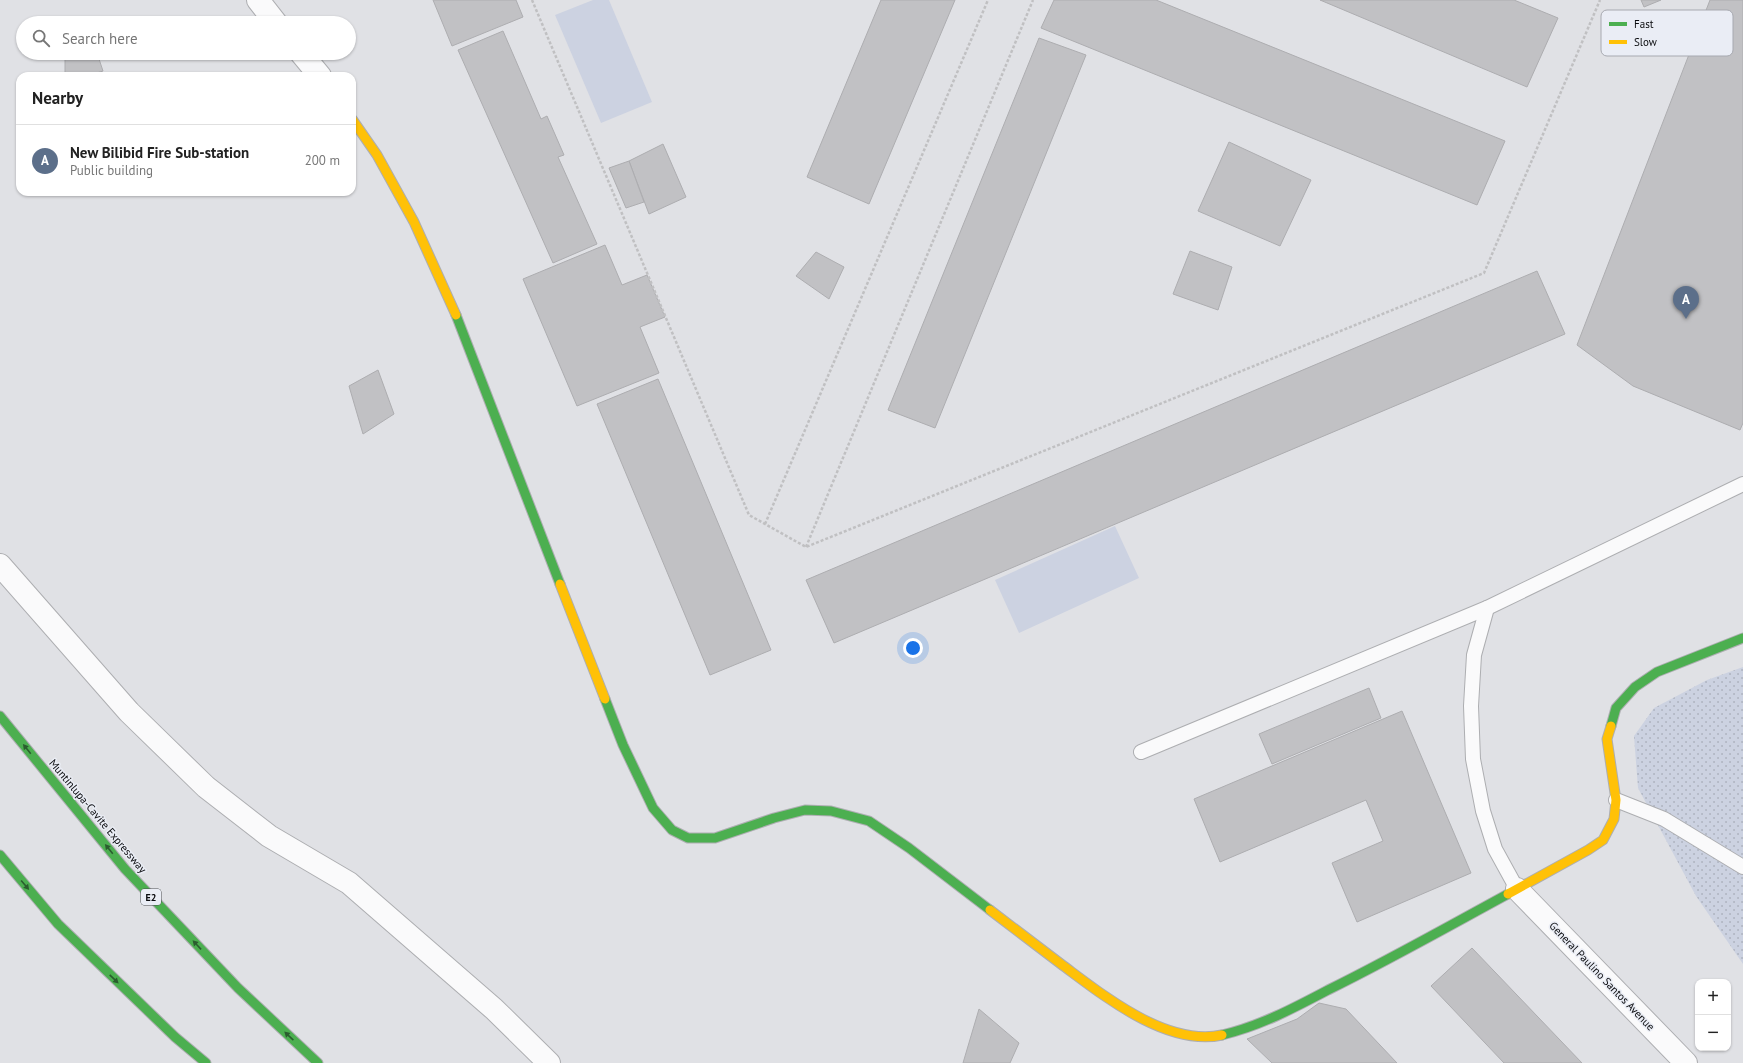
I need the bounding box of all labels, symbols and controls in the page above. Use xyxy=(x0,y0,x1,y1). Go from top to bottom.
legend xyxy=(1601,10,1733,56)
search box xyxy=(16,16,356,60)
text: Fast xyxy=(1634,17,1654,31)
icon: search xyxy=(30,27,52,49)
text: Search here xyxy=(62,29,138,48)
text: Slow xyxy=(1634,35,1657,49)
text: Nearby xyxy=(32,87,83,109)
text: New Bilibid Fire Sub-station xyxy=(70,143,249,162)
text: A xyxy=(41,152,49,169)
text: 200 m xyxy=(305,152,340,169)
text: Public building xyxy=(70,162,153,179)
pin: A xyxy=(1673,286,1699,319)
your location xyxy=(903,638,923,658)
one-way arrow xyxy=(22,743,31,754)
street label: Muntinlupa-Cavite Expressway xyxy=(46,756,150,877)
one-way arrow xyxy=(105,844,114,855)
one-way arrow xyxy=(21,879,30,890)
road number: E2 xyxy=(141,889,161,905)
street label: General Paulino Santos Avenue xyxy=(1546,919,1658,1034)
one-way arrow xyxy=(192,940,202,950)
one-way arrow xyxy=(109,974,119,984)
map controls xyxy=(1695,979,1731,1051)
button: + xyxy=(1695,979,1731,1015)
button: − xyxy=(1695,1015,1731,1051)
one-way arrow xyxy=(284,1032,295,1041)

